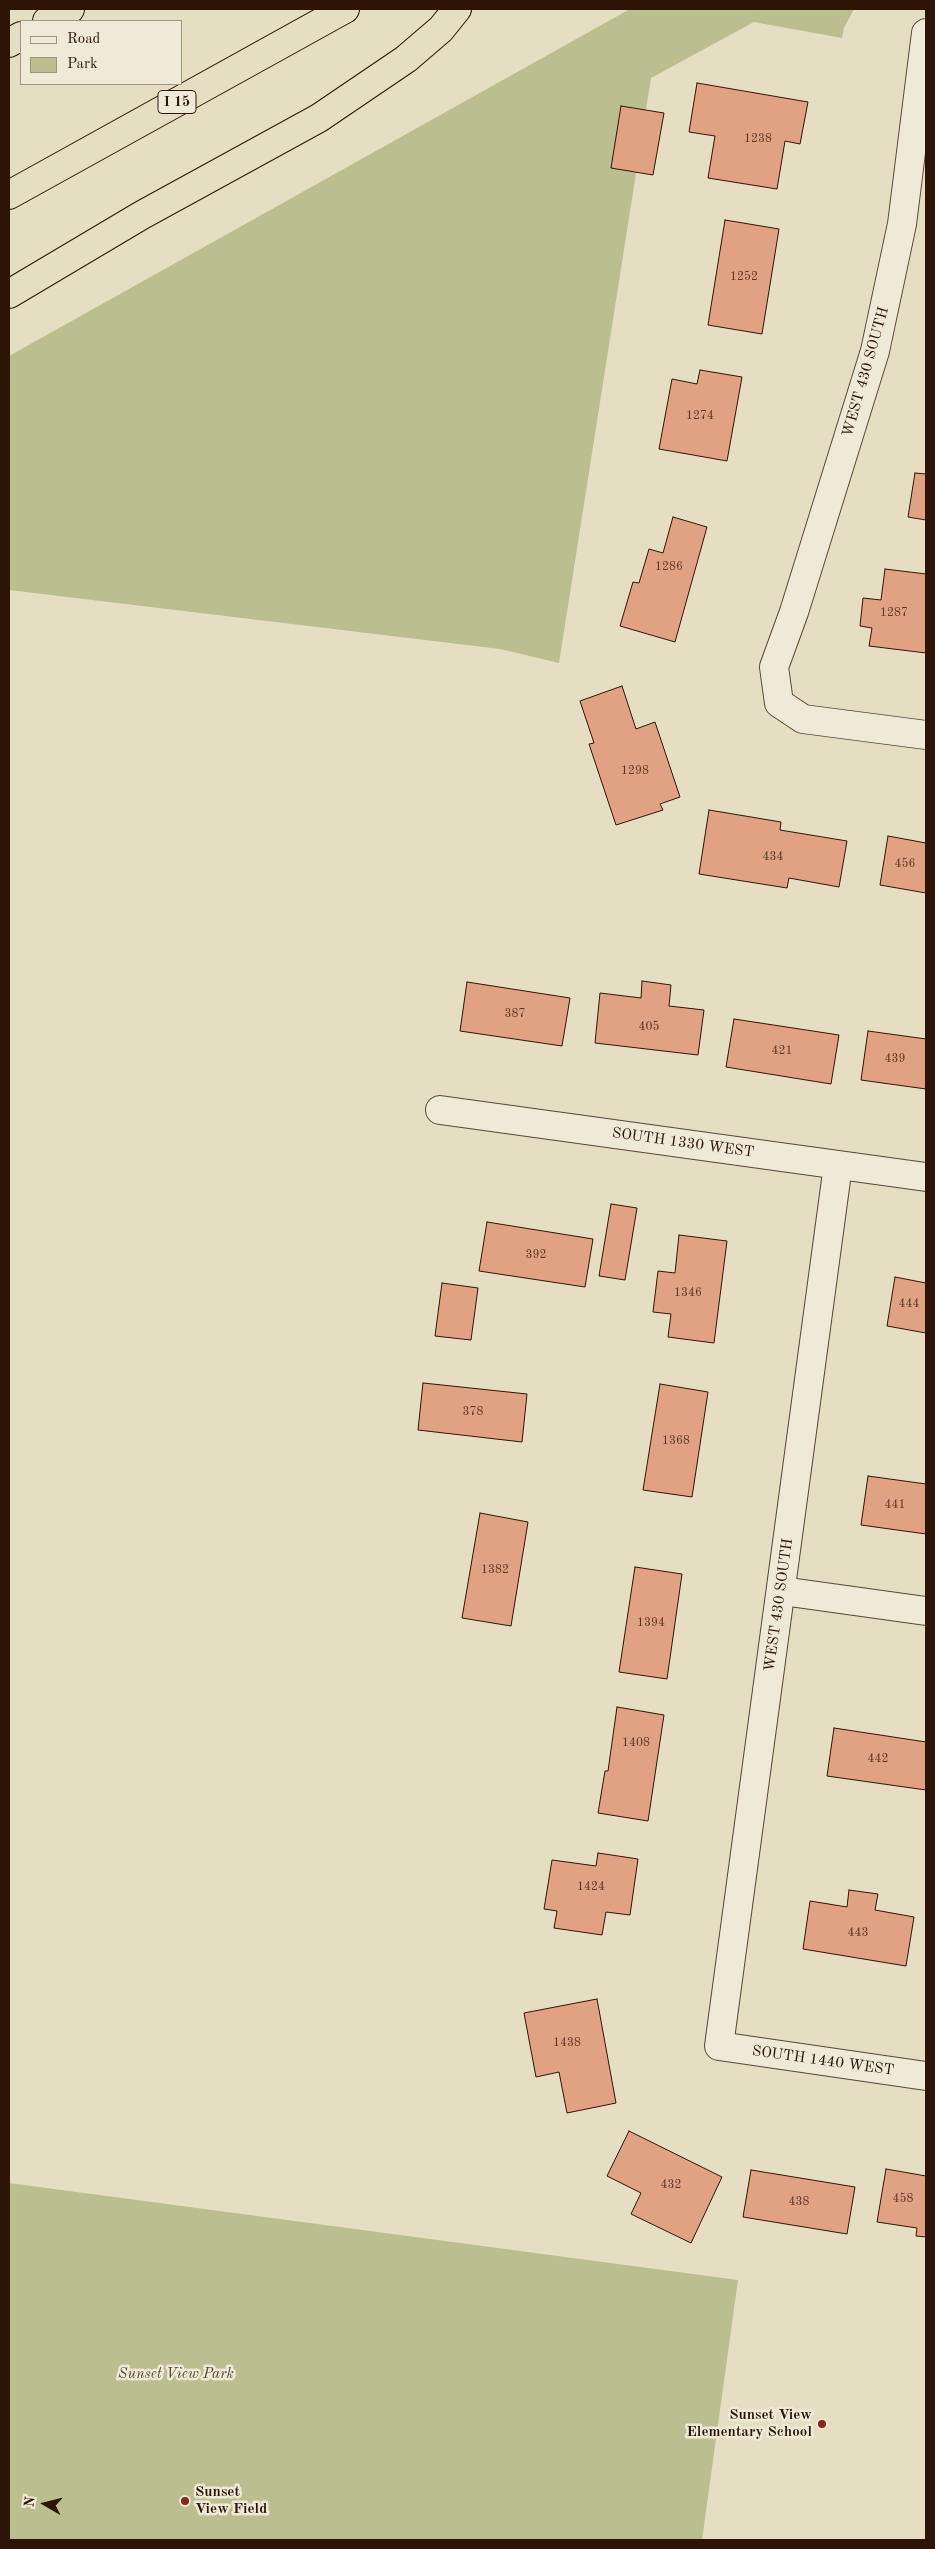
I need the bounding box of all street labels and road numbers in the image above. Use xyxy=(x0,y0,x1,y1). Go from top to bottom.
road number: I 15 xyxy=(158,90,196,114)
street label: WEST 430 SOUTH xyxy=(839,305,893,439)
street label: SOUTH 1330 WEST xyxy=(611,1124,755,1162)
street label: WEST 430 SOUTH xyxy=(761,1537,797,1673)
street label: SOUTH 1440 WEST xyxy=(751,2042,895,2080)

